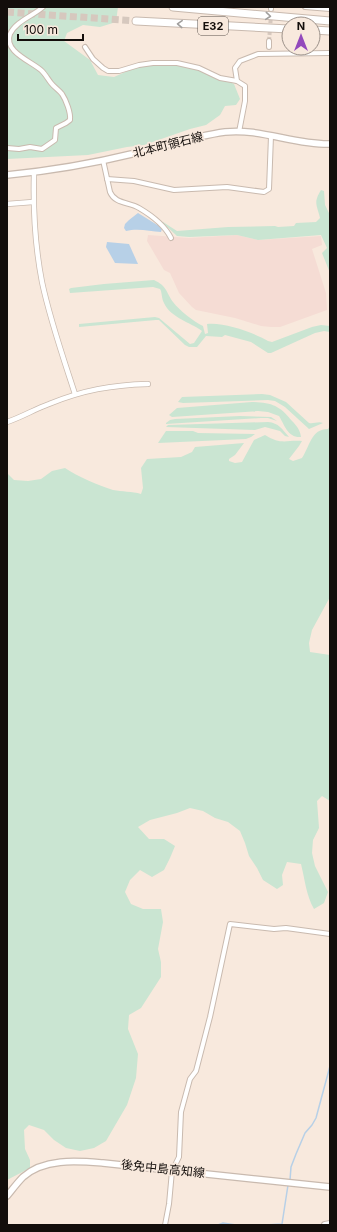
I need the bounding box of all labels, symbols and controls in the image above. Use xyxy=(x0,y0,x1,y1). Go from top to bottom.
one-way arrow xyxy=(265,11,271,20)
scale bar xyxy=(18,16,83,42)
north arrow xyxy=(281,16,321,56)
road number: E32 xyxy=(198,17,228,35)
one-way arrow xyxy=(177,19,183,28)
text: N xyxy=(297,19,305,33)
text: 100 m xyxy=(24,22,58,37)
street label: 北本町領石線 xyxy=(131,129,205,161)
street label: 後免中島高知線 xyxy=(120,1157,206,1180)

